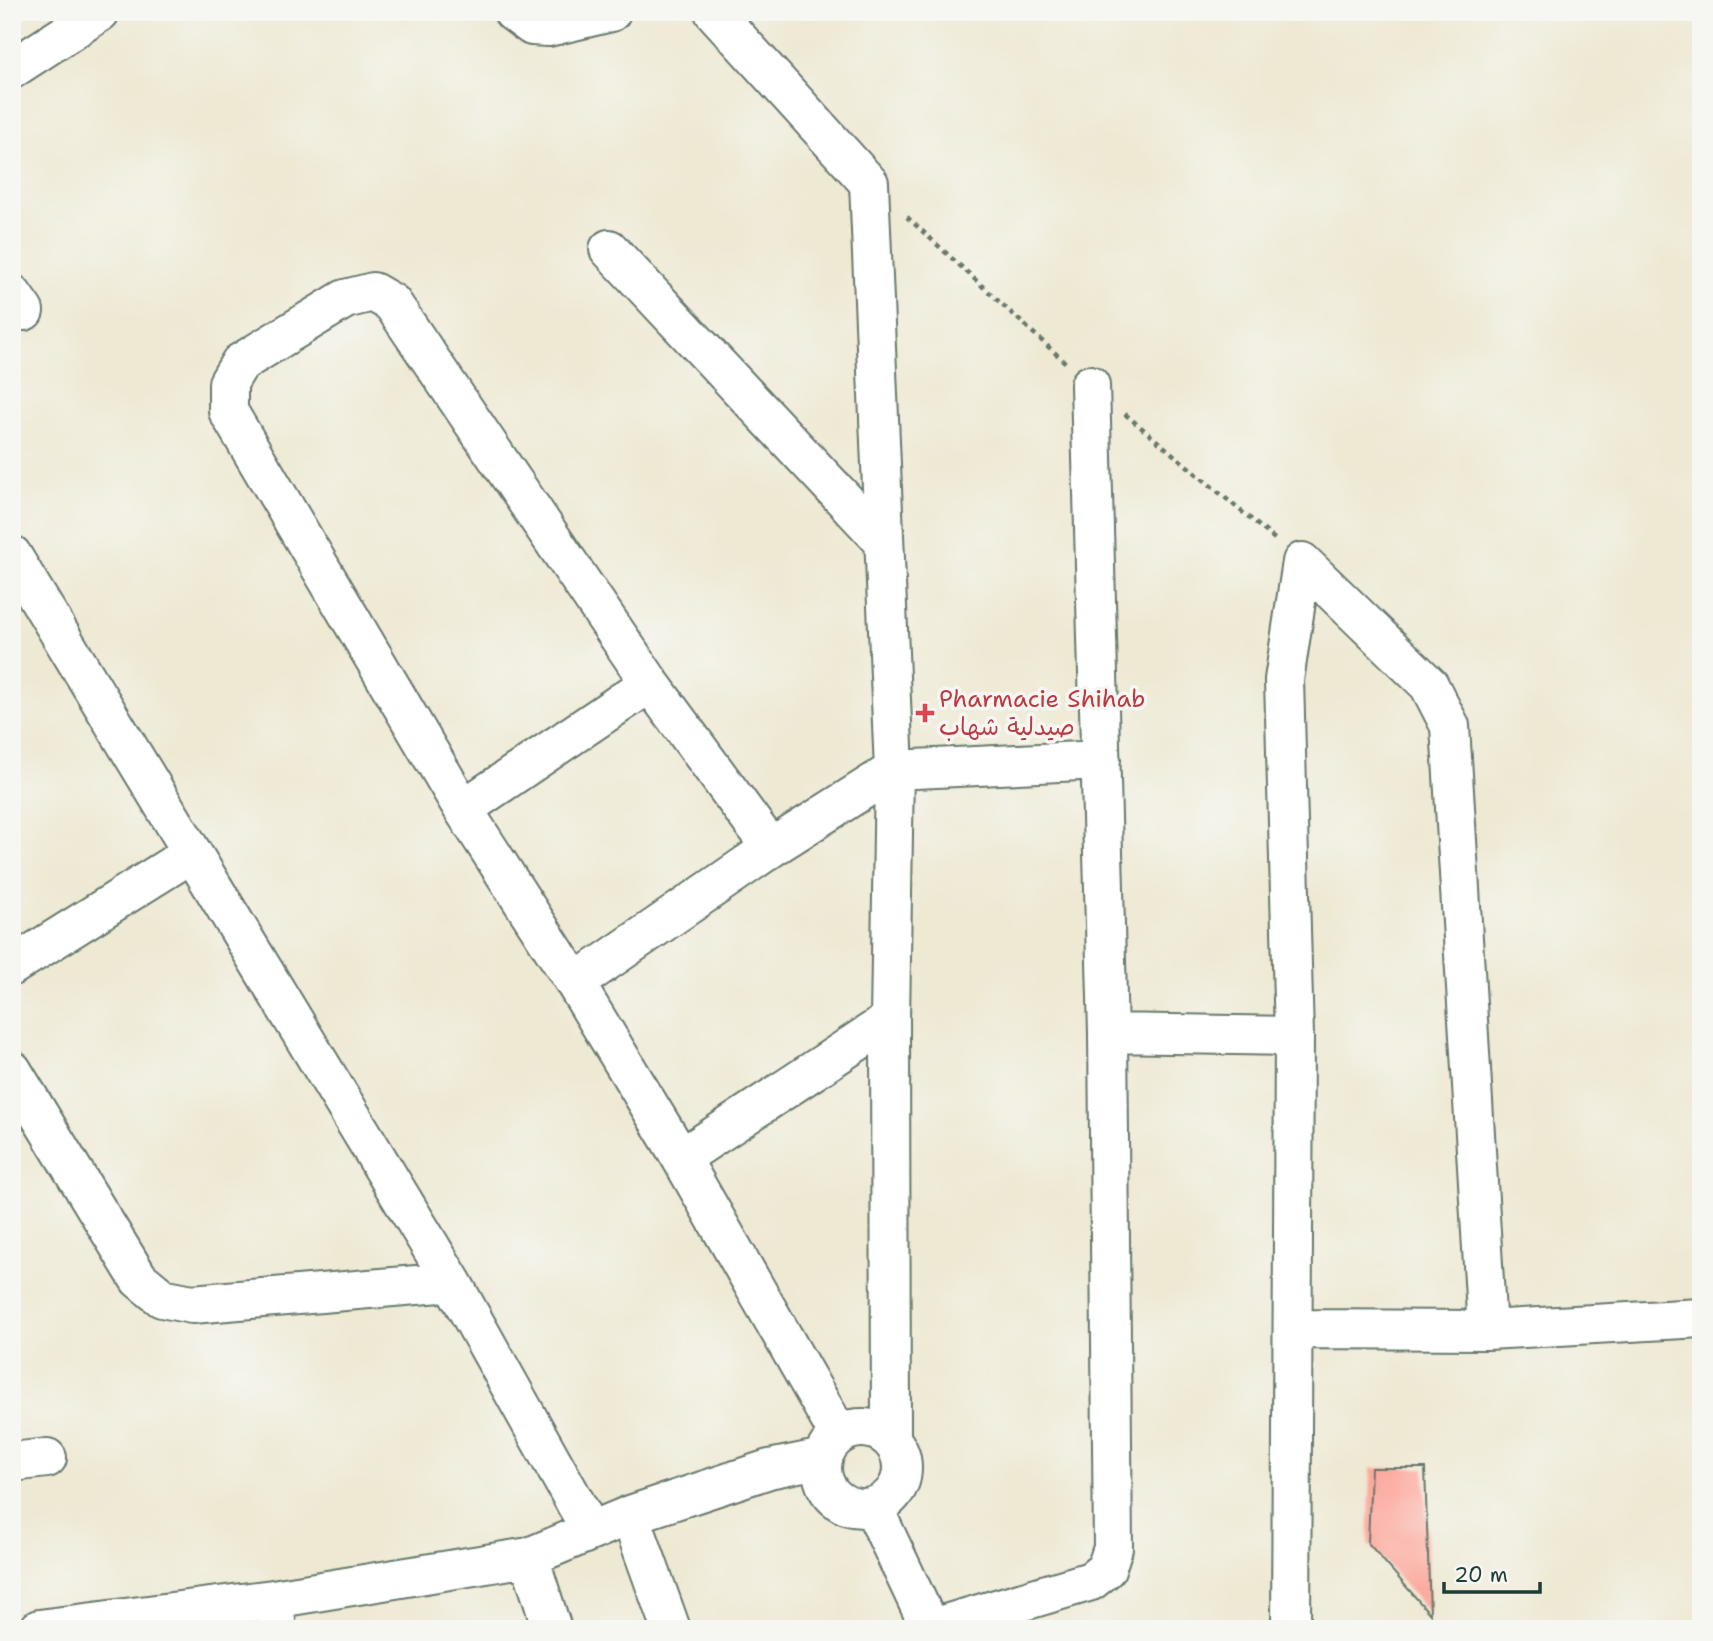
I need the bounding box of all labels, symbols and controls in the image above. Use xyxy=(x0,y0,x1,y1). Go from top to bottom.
place label: Pharmacie Shihab صيدلية شهاب xyxy=(939,683,1146,743)
marker: Pharmacie Shihab صيدلية شهاب xyxy=(917,705,933,721)
scale bar xyxy=(1444,1550,1540,1594)
text: 20 m xyxy=(1454,1561,1508,1589)

